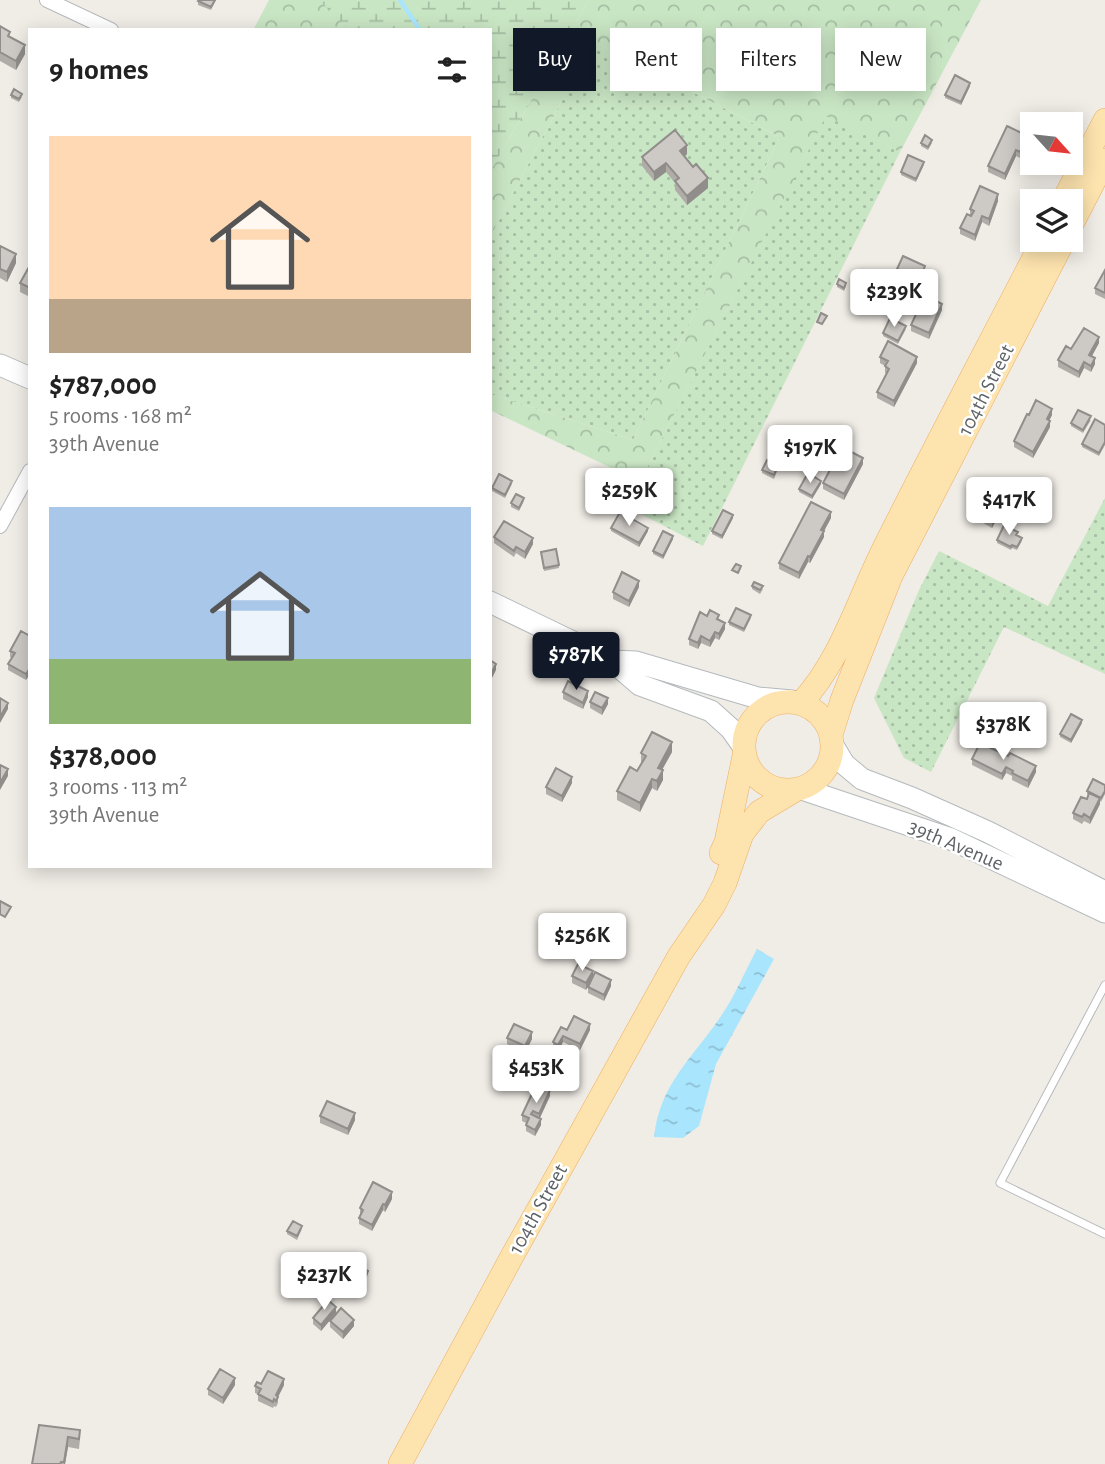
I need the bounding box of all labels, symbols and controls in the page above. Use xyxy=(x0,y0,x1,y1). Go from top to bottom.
chip: Buy xyxy=(513,28,596,91)
chip: Rent xyxy=(610,28,702,91)
chip: Filters xyxy=(716,28,821,91)
chip: New xyxy=(835,28,926,91)
icon: filters xyxy=(433,51,471,89)
text: 9 homes xyxy=(49,55,149,85)
north arrow xyxy=(1020,112,1083,175)
map controls xyxy=(1020,112,1083,252)
icon: home xyxy=(197,182,323,308)
button: layers xyxy=(1020,189,1083,252)
pin: $239K xyxy=(845,270,943,329)
text: $239K xyxy=(866,280,922,303)
street label: 104th Street xyxy=(954,341,1018,439)
text: $787,000 xyxy=(49,370,157,400)
text: 5 rooms · 168 m² xyxy=(49,405,192,428)
pin: $197K xyxy=(761,426,859,485)
text: 39th Avenue xyxy=(49,433,159,456)
text: $197K xyxy=(783,436,837,459)
pin: $259K xyxy=(580,468,678,528)
pin: $417K xyxy=(960,477,1058,537)
text: $259K xyxy=(601,479,657,502)
text: $417K xyxy=(982,488,1036,511)
icon: home xyxy=(197,553,323,679)
pin: $787K xyxy=(527,632,625,692)
text: $787K xyxy=(549,643,604,666)
pin: $378K xyxy=(954,702,1052,762)
text: $378K xyxy=(976,713,1030,736)
text: $378,000 xyxy=(49,741,157,771)
text: 3 rooms · 113 m² xyxy=(49,776,187,799)
text: 39th Avenue xyxy=(49,804,159,827)
street label: 39th Avenue xyxy=(905,816,1007,874)
pin: $256K xyxy=(533,914,631,973)
text: $256K xyxy=(554,924,610,947)
pin: $453K xyxy=(487,1046,585,1105)
text: $453K xyxy=(508,1056,564,1079)
street label: 104th Street xyxy=(505,1160,571,1257)
pin: $237K xyxy=(275,1252,373,1312)
text: $237K xyxy=(297,1263,351,1286)

